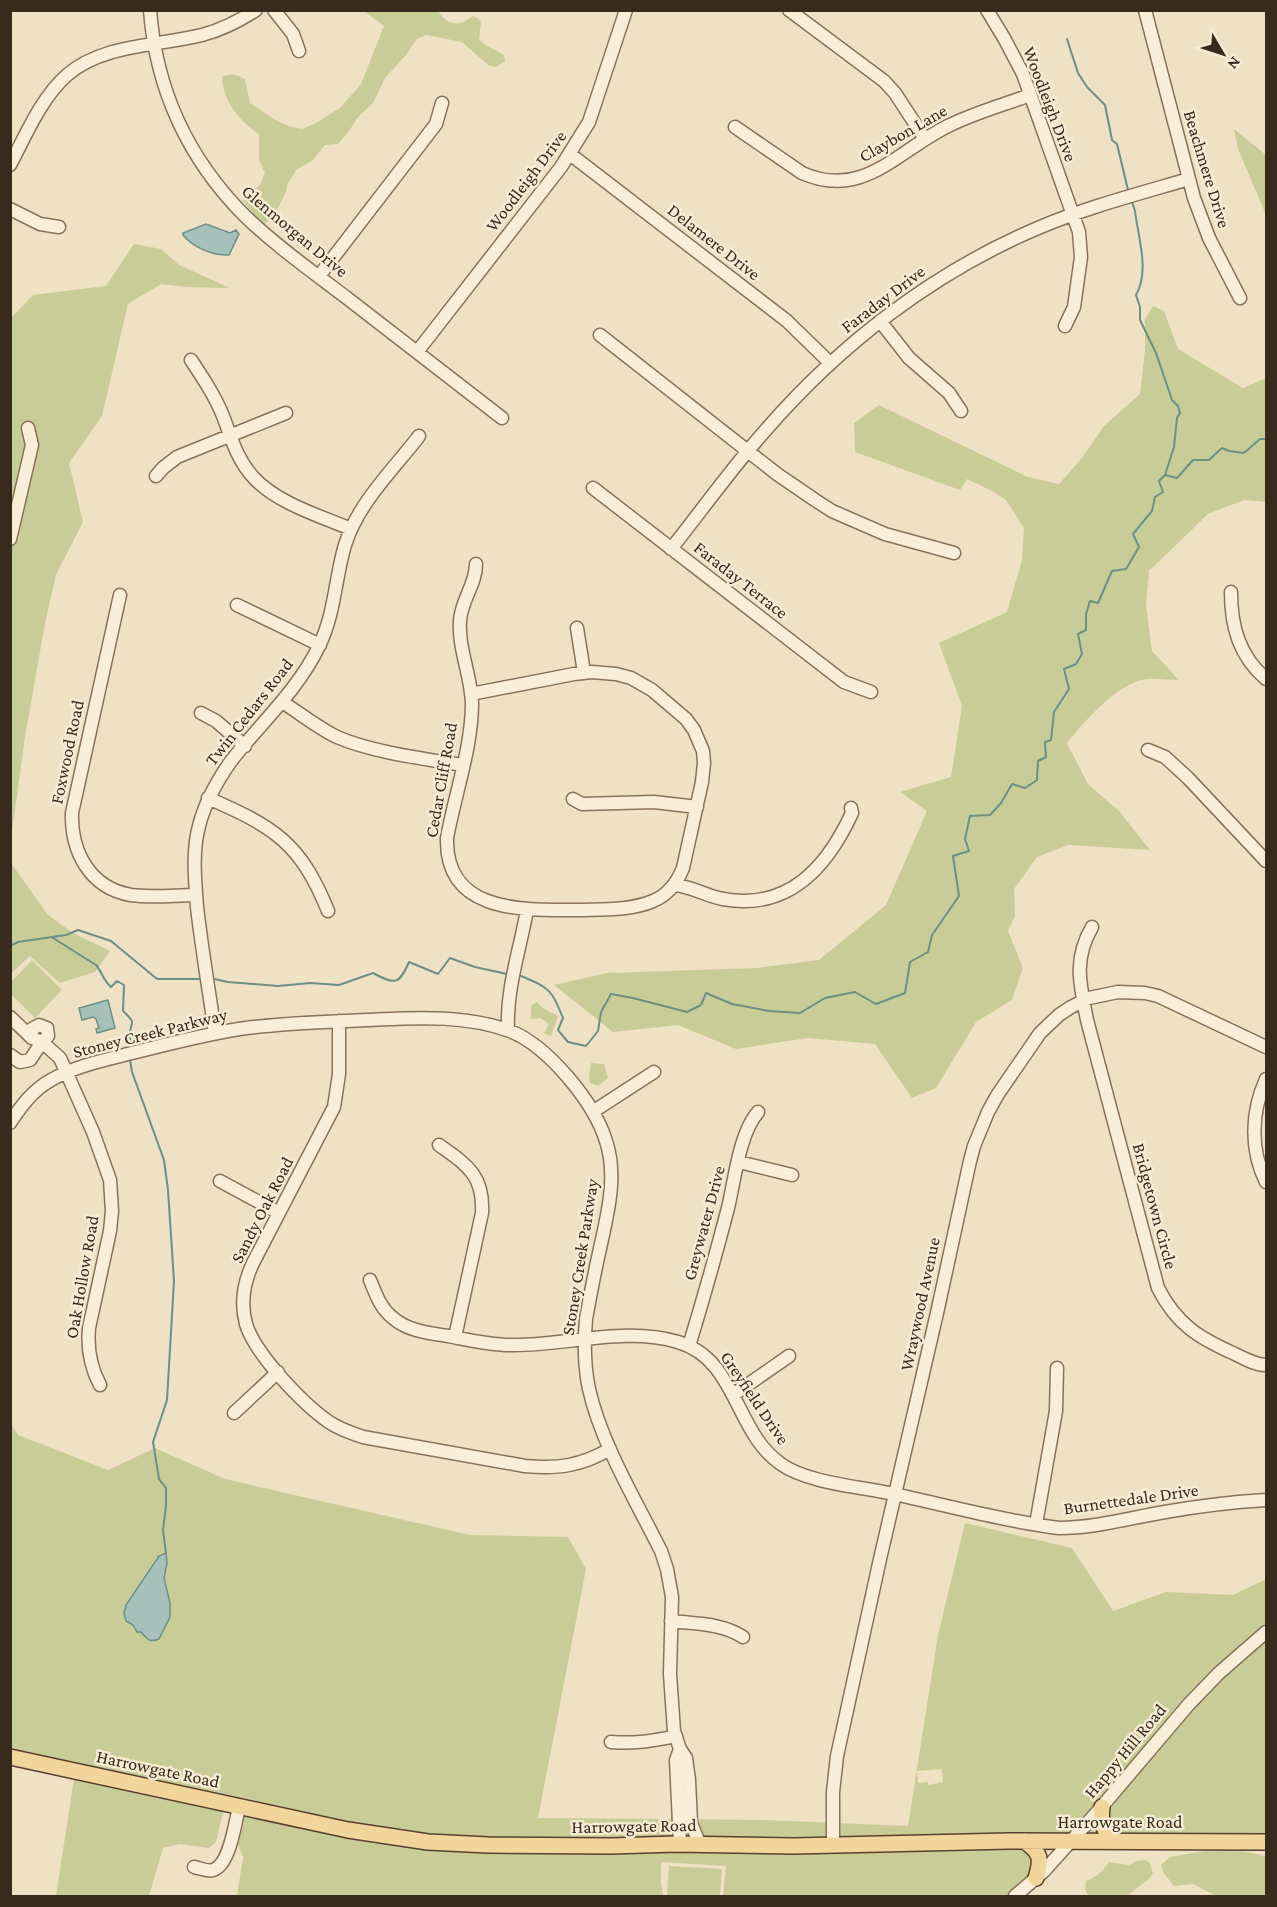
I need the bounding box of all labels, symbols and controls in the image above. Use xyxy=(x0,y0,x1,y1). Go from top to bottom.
north arrow xyxy=(1193,24,1253,84)
street label: Woodleigh Drive xyxy=(1019,44,1081,164)
text: N xyxy=(1224,54,1244,73)
street label: Claybon Lane xyxy=(856,100,950,166)
street label: Beachmere Drive xyxy=(1180,108,1234,230)
street label: Woodleigh Drive xyxy=(482,126,571,235)
street label: Glenmorgan Drive xyxy=(238,181,352,281)
street label: Delamere Drive xyxy=(664,200,764,284)
street label: Faraday Drive xyxy=(837,261,929,337)
street label: Faraday Terrace xyxy=(690,537,792,623)
street label: Twin Cedars Road xyxy=(201,654,297,769)
street label: Foxwood Road xyxy=(46,698,88,806)
street label: Cedar Cliff Road xyxy=(421,720,461,839)
street label: Stoney Creek Parkway xyxy=(71,1004,230,1062)
street label: Bridgetown Circle xyxy=(1129,1141,1181,1271)
street label: Sandy Oak Road xyxy=(227,1153,298,1266)
street label: Greywater Drive xyxy=(679,1163,729,1283)
street label: Stoney Creek Parkway xyxy=(558,1177,602,1337)
street label: Oak Hollow Road xyxy=(61,1213,103,1340)
street label: Wraywood Avenue xyxy=(896,1235,944,1372)
street label: Greyfield Drive xyxy=(717,1348,794,1448)
street label: Burnettedale Drive xyxy=(1062,1480,1200,1518)
street label: Happy Hill Road xyxy=(1080,1700,1170,1802)
street label: Harrowgate Road xyxy=(95,1746,222,1792)
street label: Harrowgate Road xyxy=(1057,1812,1183,1832)
street label: Harrowgate Road xyxy=(571,1815,697,1837)

